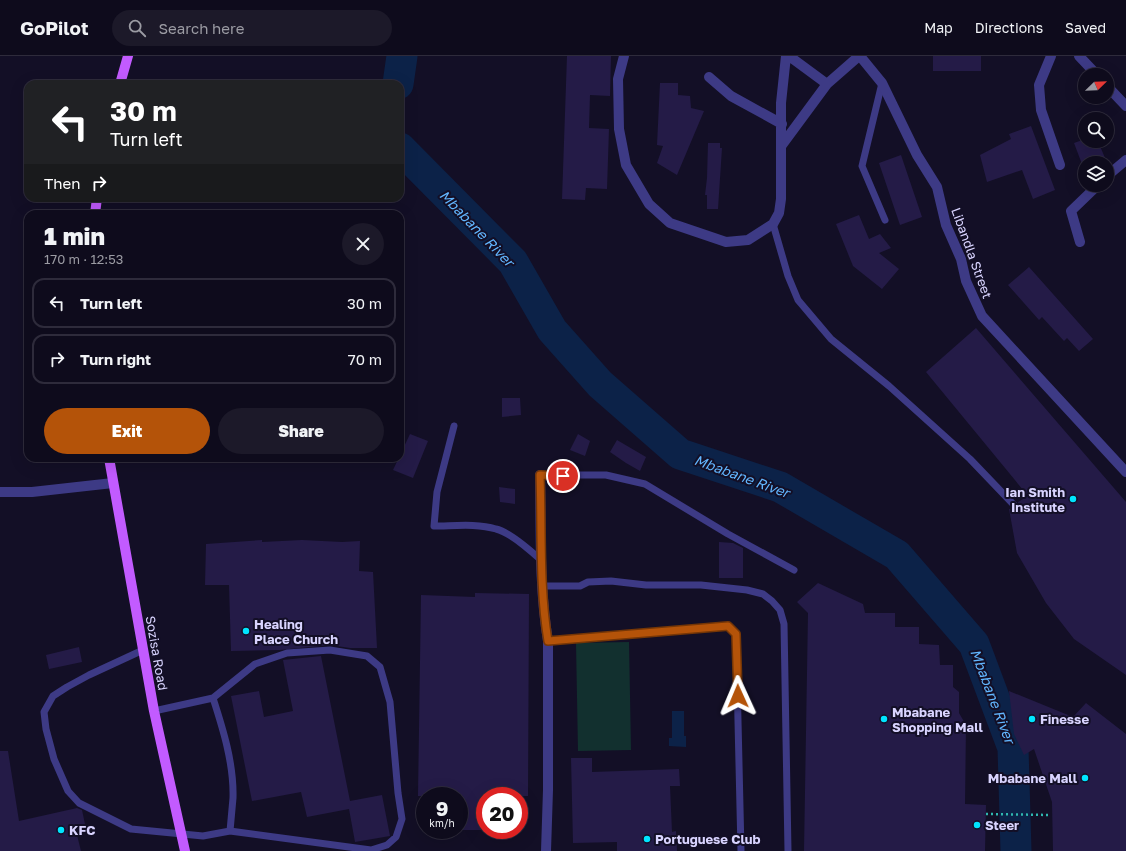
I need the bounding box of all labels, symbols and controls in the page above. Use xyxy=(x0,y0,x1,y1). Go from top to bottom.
search box xyxy=(112,10,392,46)
text: GoPilot xyxy=(20,16,88,39)
icon: search xyxy=(126,17,148,39)
text: Search here xyxy=(158,19,244,37)
text: Map xyxy=(924,19,953,36)
text: Directions xyxy=(975,19,1043,36)
text: Saved xyxy=(1065,19,1106,36)
north arrow xyxy=(1078,68,1114,104)
map controls xyxy=(1078,68,1114,192)
text: 30 m xyxy=(110,94,177,127)
icon: left xyxy=(44,96,96,148)
button: search xyxy=(1078,112,1114,148)
text: Turn left xyxy=(110,128,183,150)
button: layers xyxy=(1078,156,1114,192)
icon: right xyxy=(88,172,110,194)
text: Then xyxy=(44,174,80,192)
water label: Mbabane River xyxy=(436,186,520,272)
street label: Libandla Street xyxy=(948,205,996,301)
text: 1 min xyxy=(44,221,105,250)
button: close xyxy=(342,223,384,265)
text: 170 m · 12:53 xyxy=(44,251,123,267)
icon: left xyxy=(46,292,68,314)
text: Turn left xyxy=(80,294,142,312)
text: 30 m xyxy=(347,294,382,312)
icon: right xyxy=(46,348,68,370)
text: Turn right xyxy=(80,350,151,368)
text: 70 m xyxy=(348,350,382,368)
button: Exit xyxy=(44,408,210,454)
button: Share xyxy=(218,408,384,454)
water label: Mbabane River xyxy=(692,451,794,502)
pin xyxy=(546,459,580,493)
icon: arrive xyxy=(552,465,574,487)
place label: Ian Smith Institute xyxy=(1005,484,1065,515)
marker: Ian Smith Institute xyxy=(1068,494,1078,504)
street label: Sozisa Road xyxy=(143,614,171,692)
place label: Healing Place Church xyxy=(254,616,338,647)
marker: Healing Place Church xyxy=(241,626,251,636)
water label: Mbabane River xyxy=(967,646,1020,748)
position arrow xyxy=(717,675,759,717)
place label: Mbabane Shopping Mall xyxy=(892,704,984,735)
place label: Finesse xyxy=(1040,711,1089,727)
marker: Mbabane Shopping Mall xyxy=(879,714,889,724)
marker: Finesse xyxy=(1027,714,1037,724)
place label: Mbabane Mall xyxy=(988,770,1078,786)
marker: Mbabane Mall xyxy=(1080,773,1090,783)
speed limit sign: 20 xyxy=(476,787,528,839)
text: 9 xyxy=(436,796,448,820)
text: km/h xyxy=(429,817,455,829)
place label: Steer xyxy=(985,817,1019,833)
marker: Steer xyxy=(972,820,982,830)
place label: KFC xyxy=(69,822,95,838)
marker: KFC xyxy=(56,825,66,835)
place label: Portuguese Club xyxy=(655,831,761,847)
marker: Portuguese Club xyxy=(642,834,652,844)

